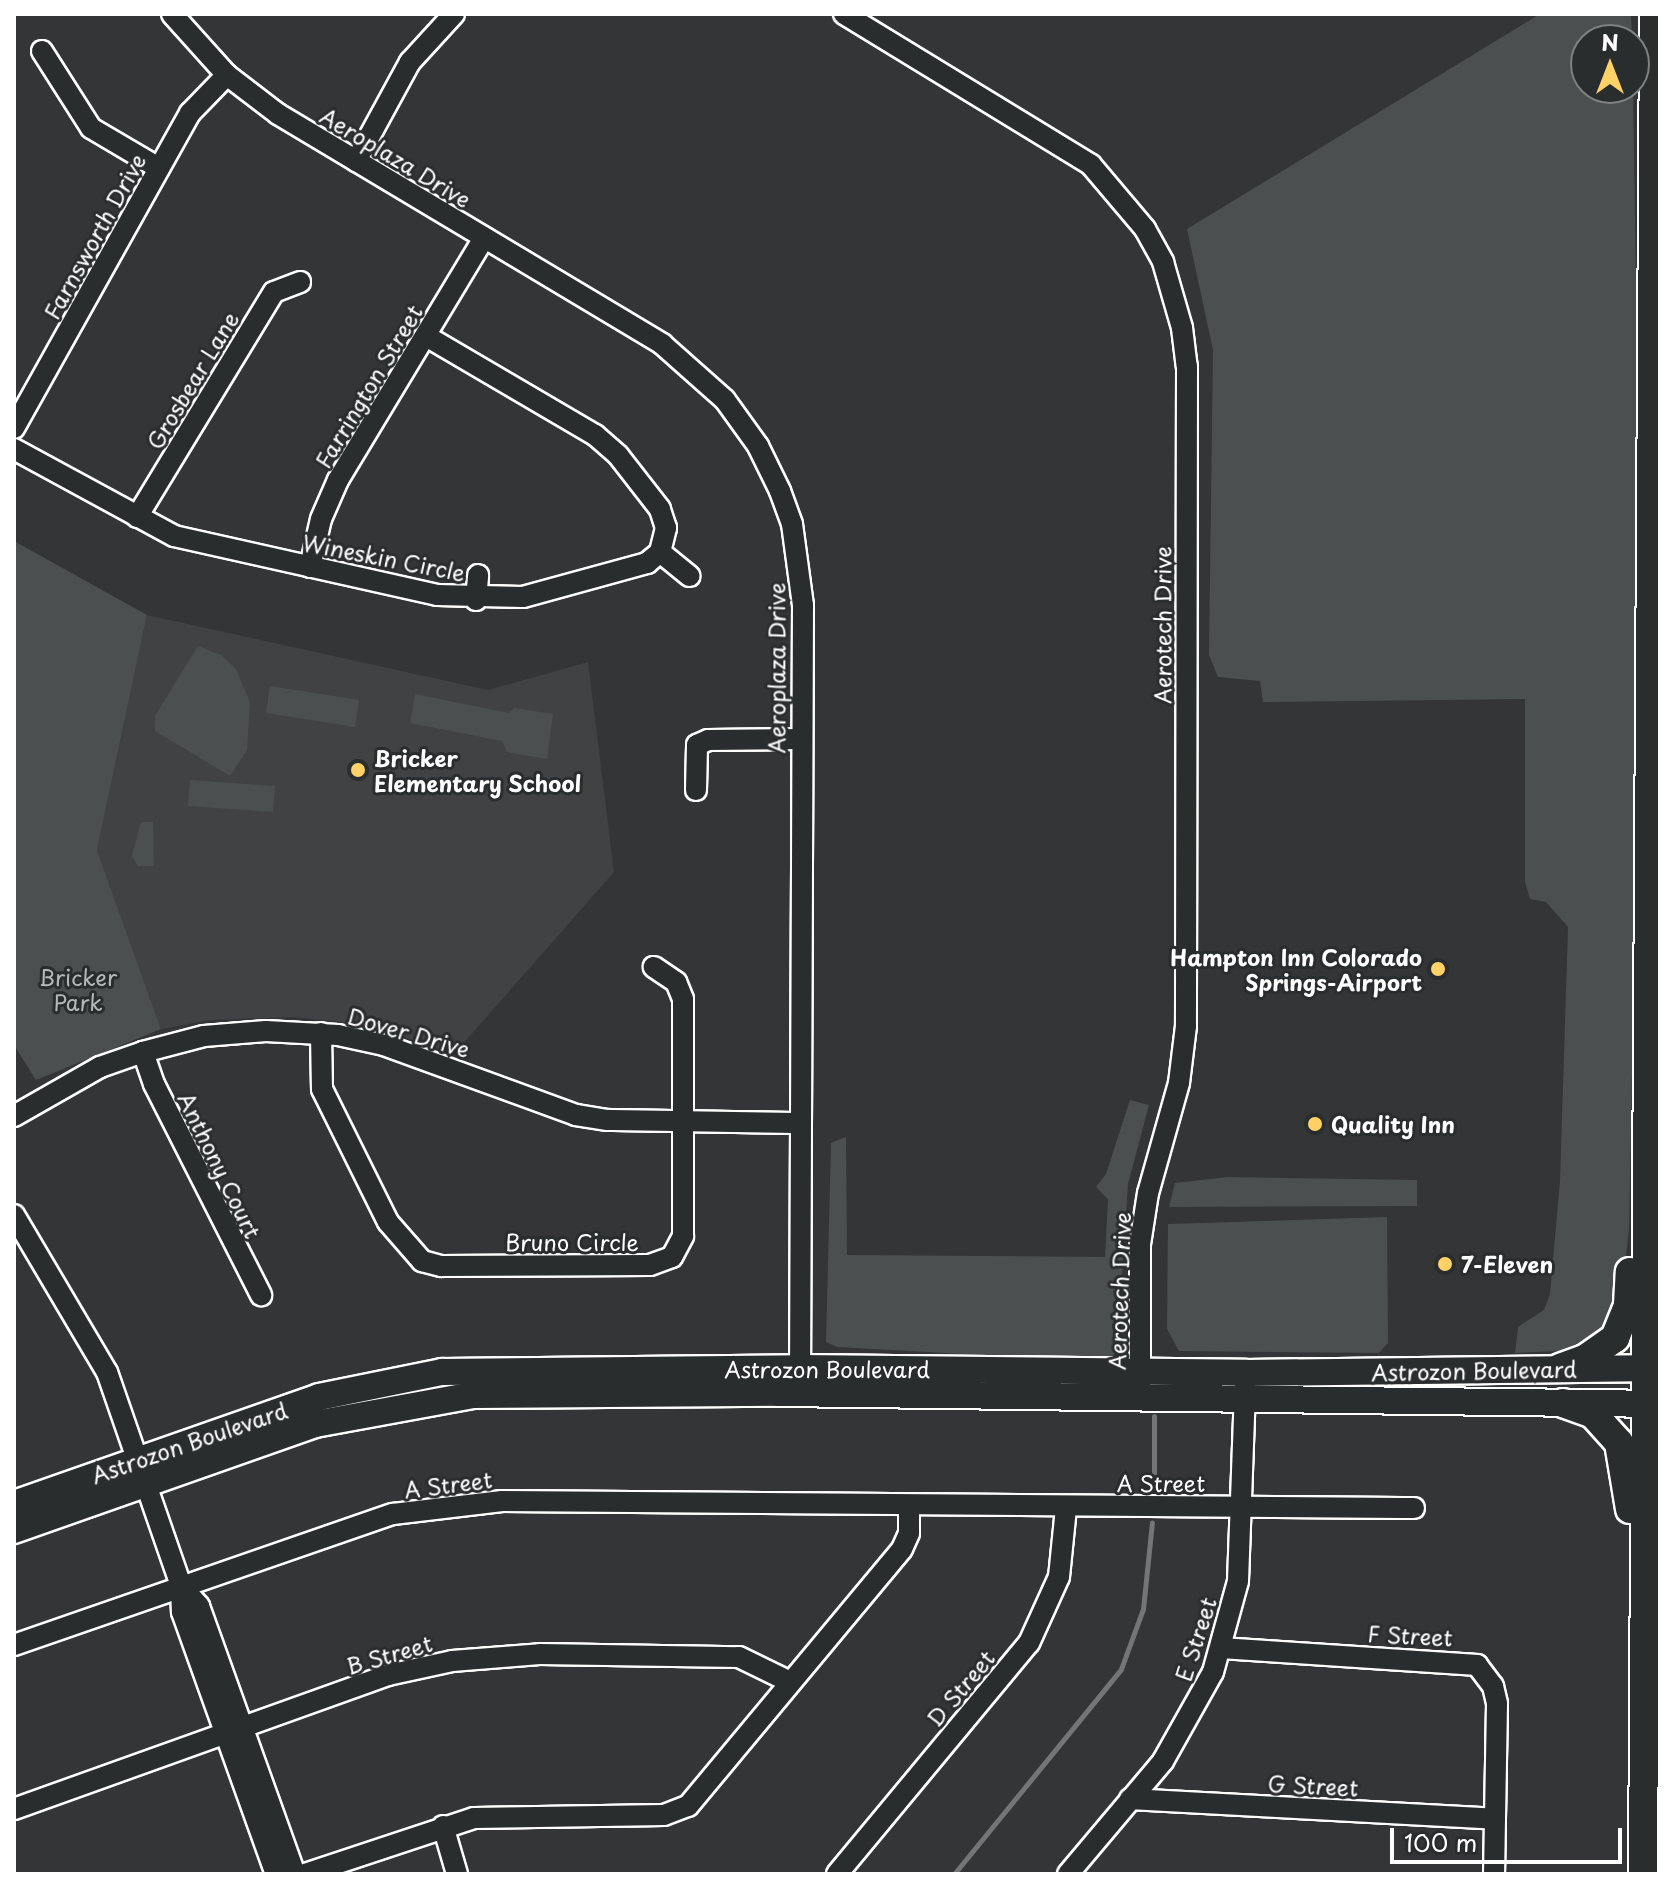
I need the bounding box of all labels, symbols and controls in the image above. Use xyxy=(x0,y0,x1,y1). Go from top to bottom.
north arrow xyxy=(1570,24,1650,104)
text: N xyxy=(1601,25,1619,58)
street label: Aeroplaza Drive xyxy=(316,102,476,212)
street label: Farnsworth Drive xyxy=(37,148,151,324)
street label: Farrington Street xyxy=(309,300,427,472)
street label: Grosbear Lane xyxy=(141,307,243,453)
street label: Wineskin Circle xyxy=(300,528,468,586)
street label: Aerotech Drive xyxy=(1149,546,1175,704)
street label: Aeroplaza Drive xyxy=(763,582,789,754)
place label: Bricker Elementary School xyxy=(374,744,581,796)
marker: Bricker Elementary School xyxy=(349,761,367,779)
place label: Hampton Inn Colorado Springs-Airport xyxy=(1169,943,1422,994)
marker: Hampton Inn Colorado Springs-Airport xyxy=(1429,960,1447,978)
park label: Bricker Park xyxy=(39,963,117,1014)
street label: Dover Drive xyxy=(345,1002,473,1062)
street label: Anthony Court xyxy=(173,1088,267,1242)
place label: Quality Inn xyxy=(1331,1111,1455,1137)
marker: Quality Inn xyxy=(1306,1115,1324,1133)
street label: Aerotech Drive xyxy=(1103,1212,1135,1370)
street label: Bruno Circle xyxy=(505,1229,639,1255)
place label: 7-Eleven xyxy=(1461,1251,1553,1277)
marker: 7-Eleven xyxy=(1436,1255,1454,1273)
street label: Astrozon Boulevard xyxy=(1371,1355,1577,1385)
street label: Astrozon Boulevard xyxy=(724,1356,930,1382)
street label: Astrozon Boulevard xyxy=(87,1396,291,1488)
street label: A Street xyxy=(402,1465,494,1503)
street label: A Street xyxy=(1116,1470,1206,1496)
street label: E Street xyxy=(1169,1594,1221,1684)
street label: F Street xyxy=(1367,1620,1453,1650)
street label: B Street xyxy=(343,1629,435,1679)
street label: D Street xyxy=(921,1645,999,1731)
street label: G Street xyxy=(1267,1769,1359,1801)
scale bar xyxy=(1394,1812,1626,1862)
text: 100 m xyxy=(1404,1824,1477,1860)

